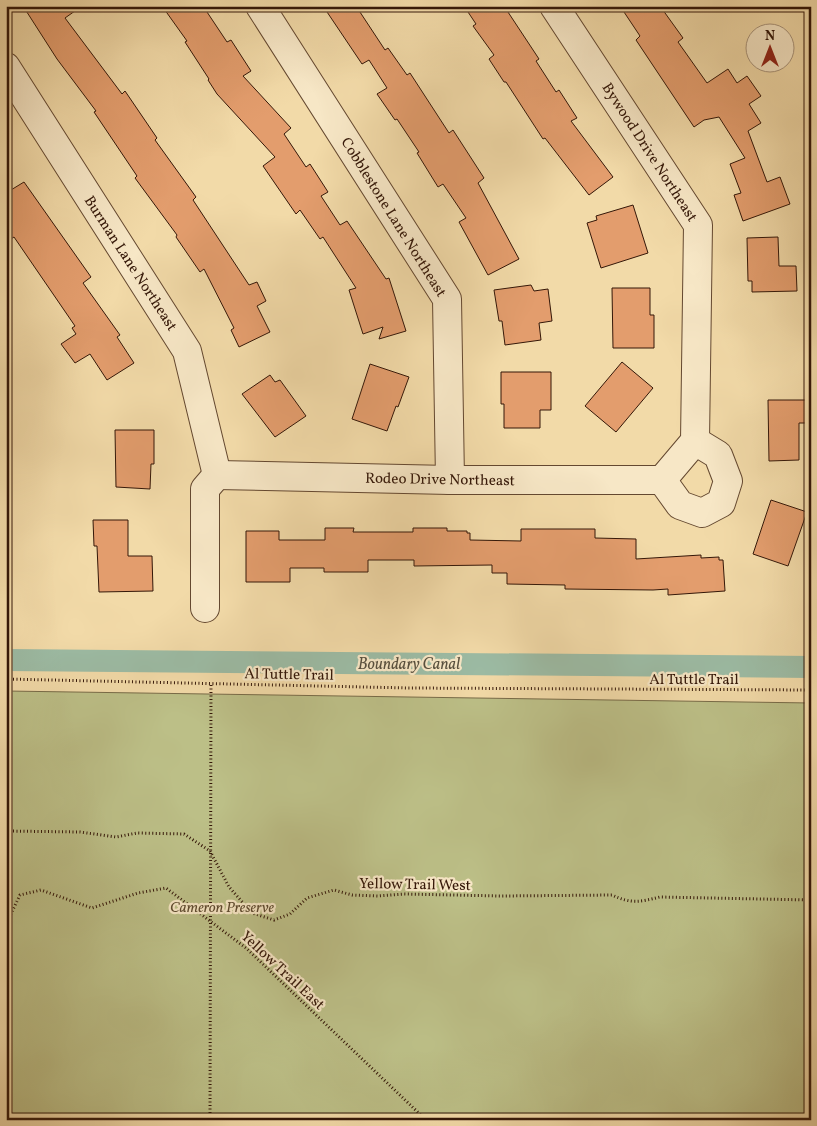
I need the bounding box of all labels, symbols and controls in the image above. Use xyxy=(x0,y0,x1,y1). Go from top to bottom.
north arrow xyxy=(744,22,794,72)
text: N xyxy=(765,27,775,46)
street label: Bywood Drive Northeast xyxy=(596,79,702,226)
street label: Cobblestone Lane Northeast xyxy=(335,134,451,302)
street label: Burman Lane Northeast xyxy=(78,192,181,336)
street label: Rodeo Drive Northeast xyxy=(365,469,515,492)
water label: Boundary Canal xyxy=(358,654,460,676)
street label: Al Tuttle Trail xyxy=(244,664,334,687)
street label: Al Tuttle Trail xyxy=(649,670,739,691)
street label: Yellow Trail West xyxy=(359,874,471,897)
park label: Cameron Preserve xyxy=(170,898,275,919)
street label: Yellow Trail East xyxy=(235,927,329,1016)

